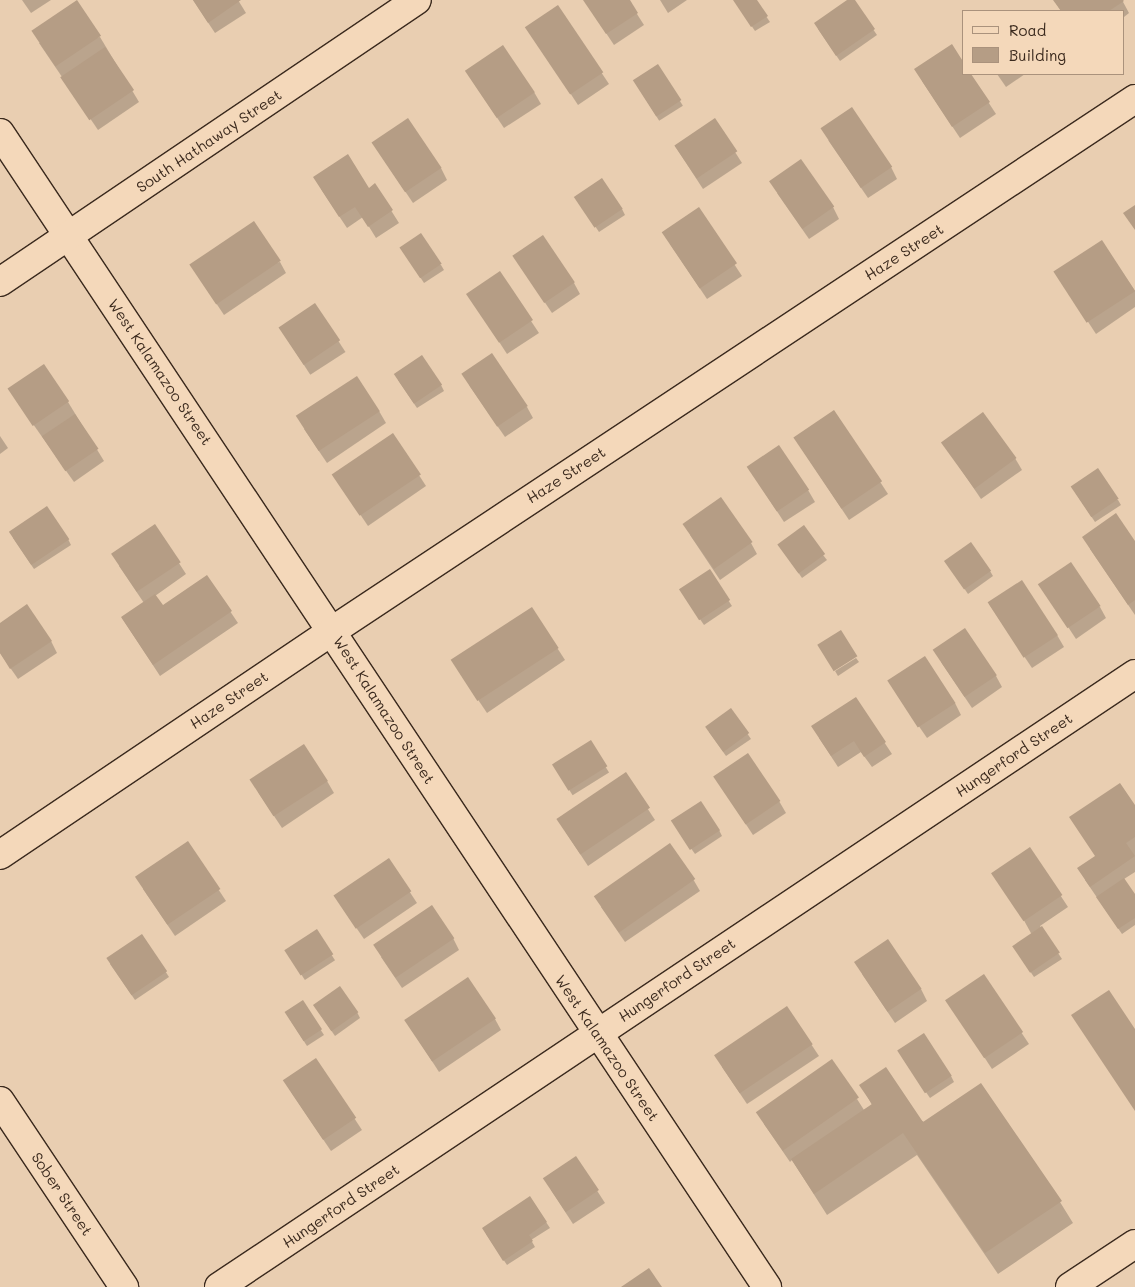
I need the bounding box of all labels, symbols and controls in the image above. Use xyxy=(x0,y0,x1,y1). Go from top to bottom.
legend xyxy=(962,10,1125,75)
text: Road xyxy=(1009,20,1046,40)
text: Building xyxy=(1009,45,1066,65)
street label: South Hathaway Street xyxy=(133,86,285,196)
street label: Haze Street xyxy=(861,220,947,284)
street label: West Kalamazoo Street xyxy=(104,295,216,449)
street label: Haze Street xyxy=(523,443,609,507)
street label: West Kalamazoo Street xyxy=(329,633,439,787)
street label: Haze Street xyxy=(187,667,271,733)
street label: Hungerford Street xyxy=(952,709,1076,801)
street label: Hungerford Street xyxy=(615,934,739,1026)
street label: West Kalamazoo Street xyxy=(551,971,663,1125)
street label: Sober Street xyxy=(28,1149,96,1239)
street label: Hungerford Street xyxy=(279,1160,403,1252)

